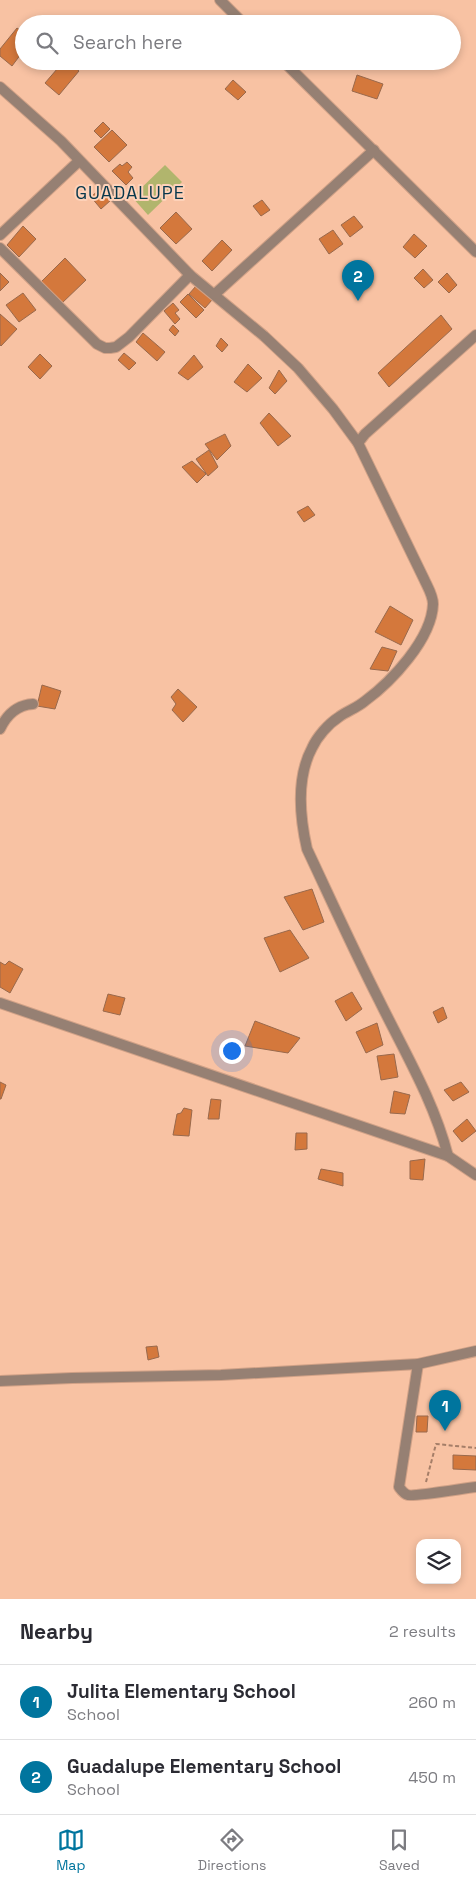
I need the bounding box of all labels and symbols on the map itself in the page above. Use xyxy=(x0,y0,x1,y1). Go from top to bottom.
district label: GUADALUPE xyxy=(75,181,185,204)
pin: 2 xyxy=(342,260,374,301)
your location xyxy=(219,1038,245,1064)
pin: 1 xyxy=(429,1390,461,1431)

